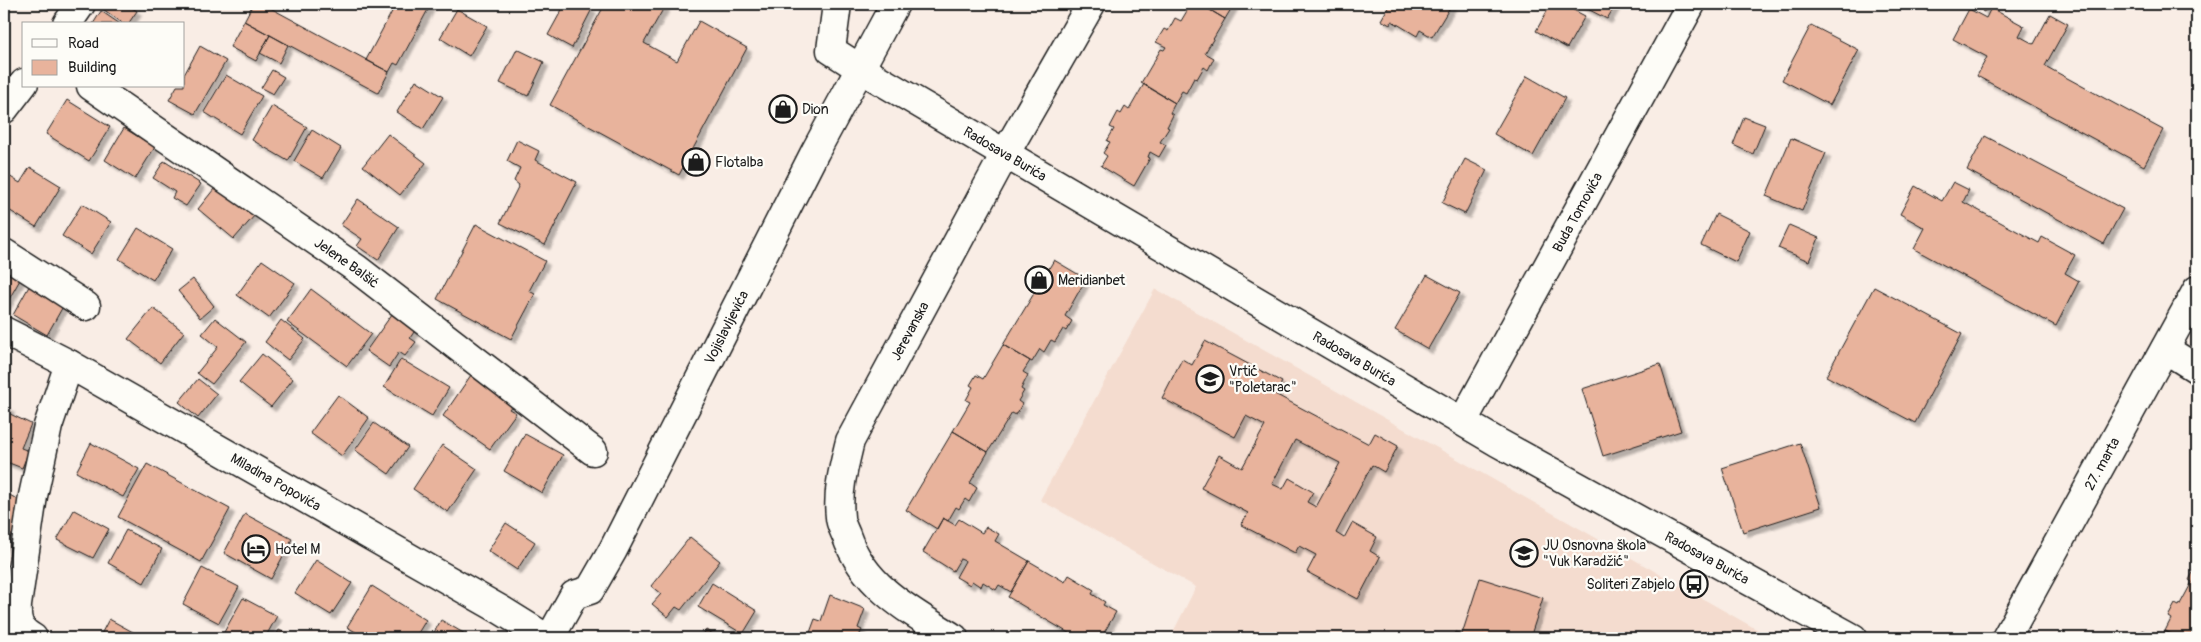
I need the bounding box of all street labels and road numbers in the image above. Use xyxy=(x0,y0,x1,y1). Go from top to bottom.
street label: Radosava Burića xyxy=(960,123,1050,185)
street label: Buda Tomovića xyxy=(1549,170,1606,255)
street label: Jelene Balšić xyxy=(311,234,382,292)
street label: Vojislavljevića xyxy=(701,288,752,367)
street label: Jerevanska xyxy=(887,299,933,363)
street label: Radosava Burića xyxy=(1310,328,1399,390)
street label: 27. marta xyxy=(2081,435,2123,493)
street label: Miladina Popovića xyxy=(227,450,324,515)
street label: Radosava Burića xyxy=(1662,528,1752,588)

